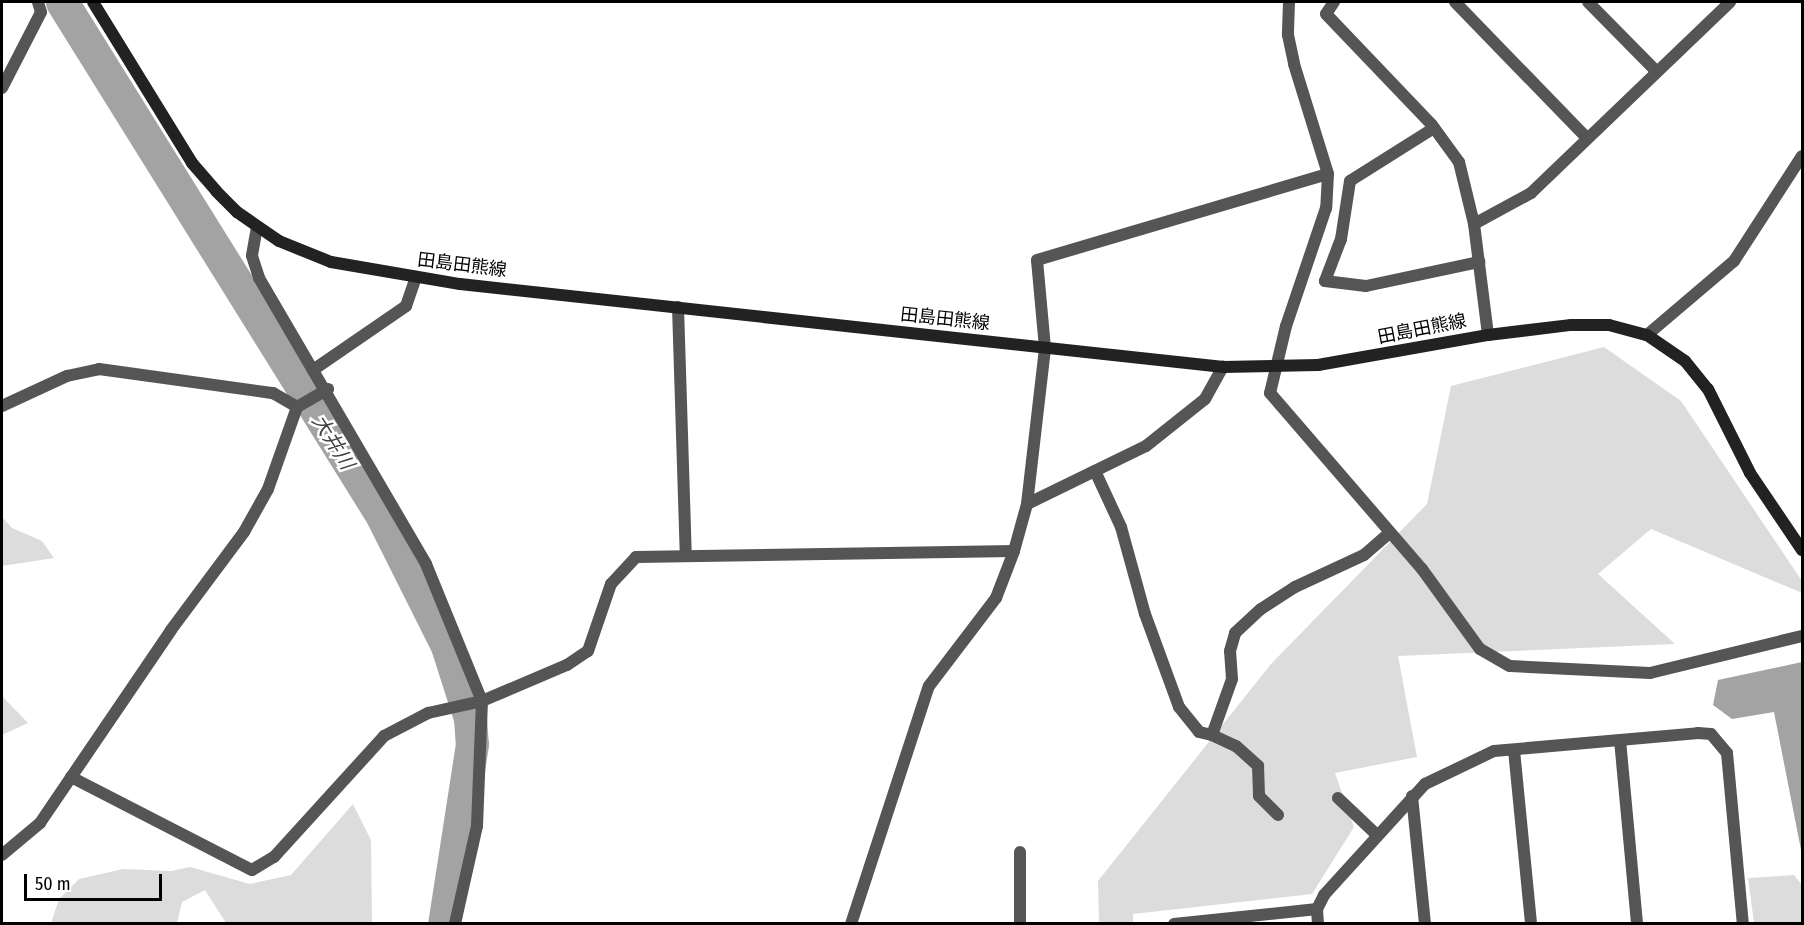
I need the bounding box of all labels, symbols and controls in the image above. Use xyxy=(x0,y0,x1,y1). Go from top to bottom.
street label: 田島田熊線 xyxy=(416,249,508,281)
street label: 田島田熊線 xyxy=(899,304,991,334)
street label: 田島田熊線 xyxy=(1376,310,1468,348)
water label: 大井川 xyxy=(307,410,359,474)
scale bar xyxy=(27,862,165,900)
text: 50 m xyxy=(35,873,71,895)

